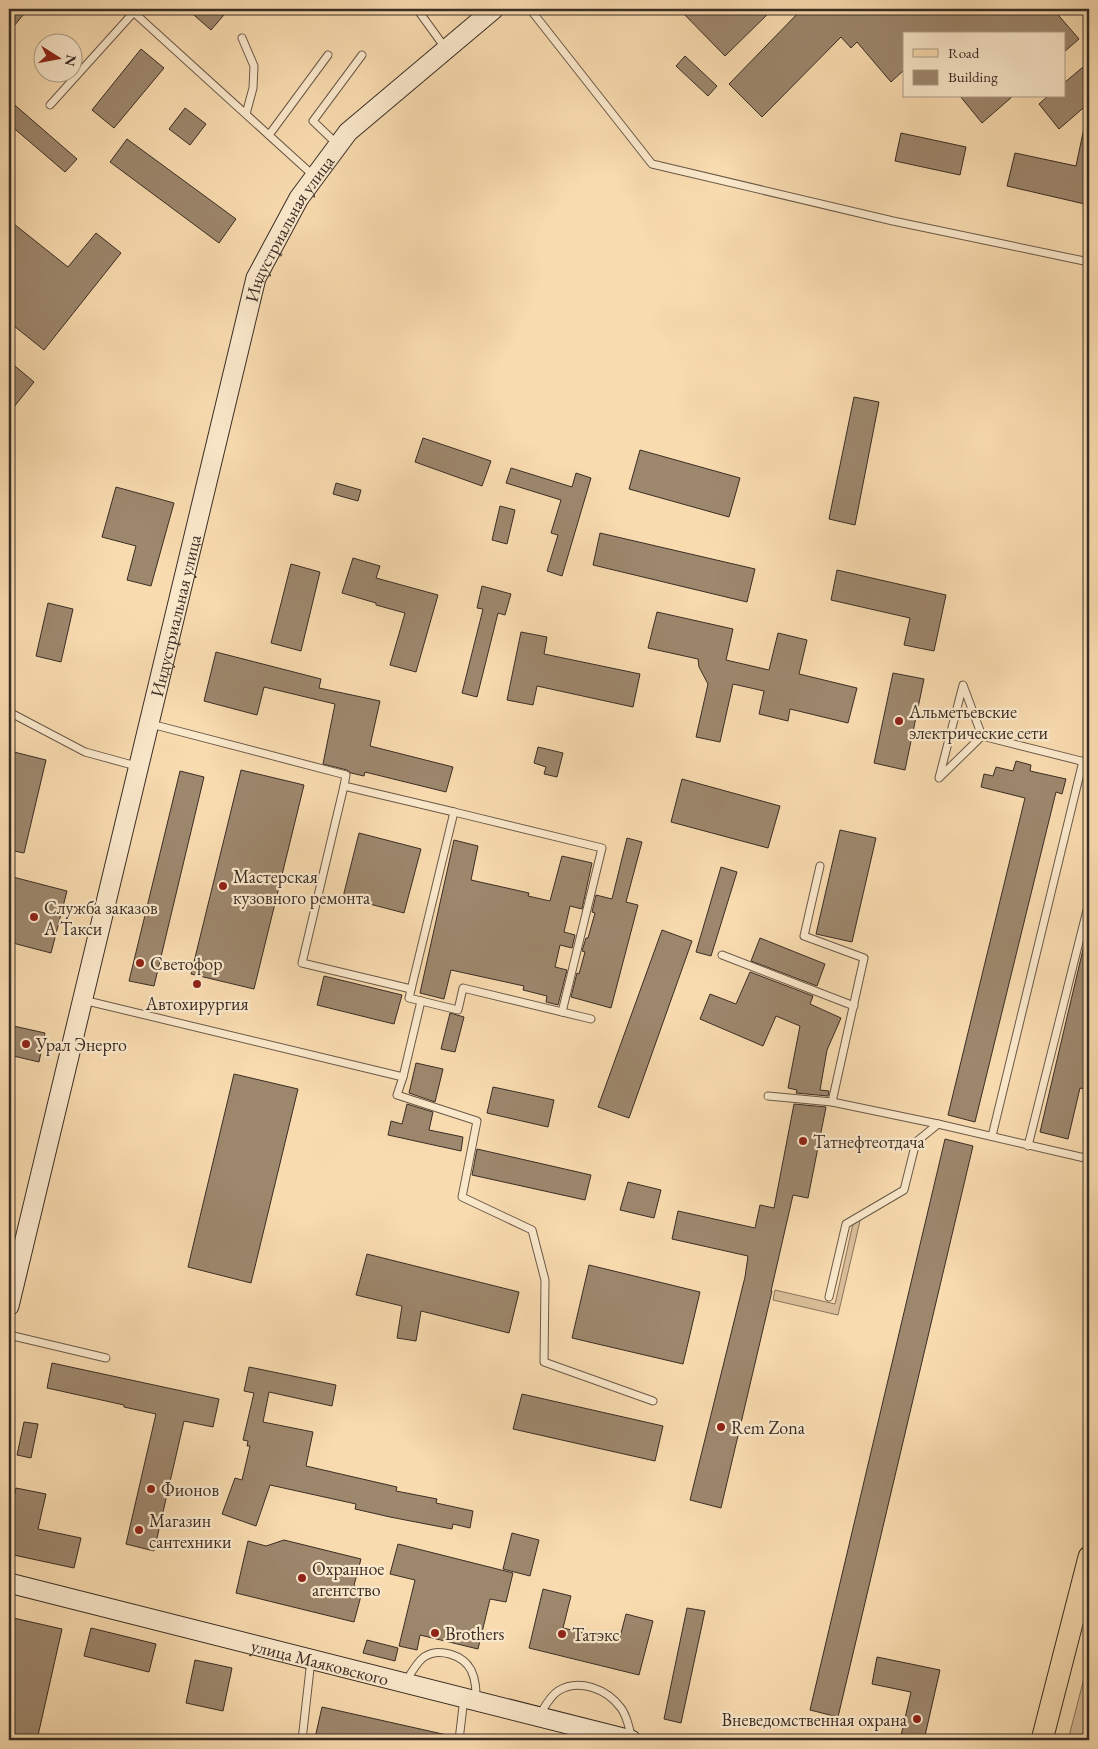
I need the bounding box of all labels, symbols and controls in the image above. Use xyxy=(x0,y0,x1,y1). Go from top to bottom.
north arrow xyxy=(32,32,82,82)
legend xyxy=(903,32,1066,98)
text: Road xyxy=(948,43,980,62)
text: N xyxy=(61,53,81,68)
text: Building xyxy=(948,67,998,86)
street label: Индустриальная улица xyxy=(239,150,339,304)
street label: Индустриальная улица xyxy=(144,531,206,699)
place label: Альметьевские электрические сети xyxy=(908,700,1048,744)
marker: Альметьевские электрические сети xyxy=(893,715,905,727)
place label: Мастерская кузовного ремонта xyxy=(233,865,371,909)
marker: Мастерская кузовного ремонта xyxy=(217,880,229,892)
place label: Служба заказов А Такси xyxy=(43,896,158,940)
marker: Служба заказов А Такси xyxy=(28,911,40,923)
place label: Светофор xyxy=(150,952,223,975)
marker: Светофор xyxy=(134,957,146,969)
marker: Автохирургия xyxy=(191,978,203,990)
place label: Автохирургия xyxy=(144,992,249,1015)
place label: Урал Энерго xyxy=(35,1033,127,1056)
marker: Урал Энерго xyxy=(20,1038,32,1050)
place label: Татнефтеотдача xyxy=(813,1130,926,1153)
marker: Татнефтеотдача xyxy=(797,1135,809,1147)
place label: Rem Zona xyxy=(731,1416,806,1439)
marker: Rem Zona xyxy=(715,1421,727,1433)
place label: Фионов xyxy=(161,1478,219,1501)
marker: Фионов xyxy=(145,1483,157,1495)
place label: Магазин сантехники xyxy=(149,1509,232,1553)
marker: Магазин сантехники xyxy=(133,1524,145,1536)
place label: Охранное агентство xyxy=(312,1557,384,1601)
marker: Охранное агентство xyxy=(296,1572,308,1584)
place label: Brothers xyxy=(445,1622,504,1645)
place label: Татэкс xyxy=(572,1623,620,1646)
marker: Brothers xyxy=(429,1627,441,1639)
marker: Татэкс xyxy=(556,1628,568,1640)
street label: улица Маяковского xyxy=(249,1633,392,1690)
place label: Вневедомственная охрана xyxy=(722,1708,908,1731)
marker: Вневедомственная охрана xyxy=(911,1713,923,1725)

